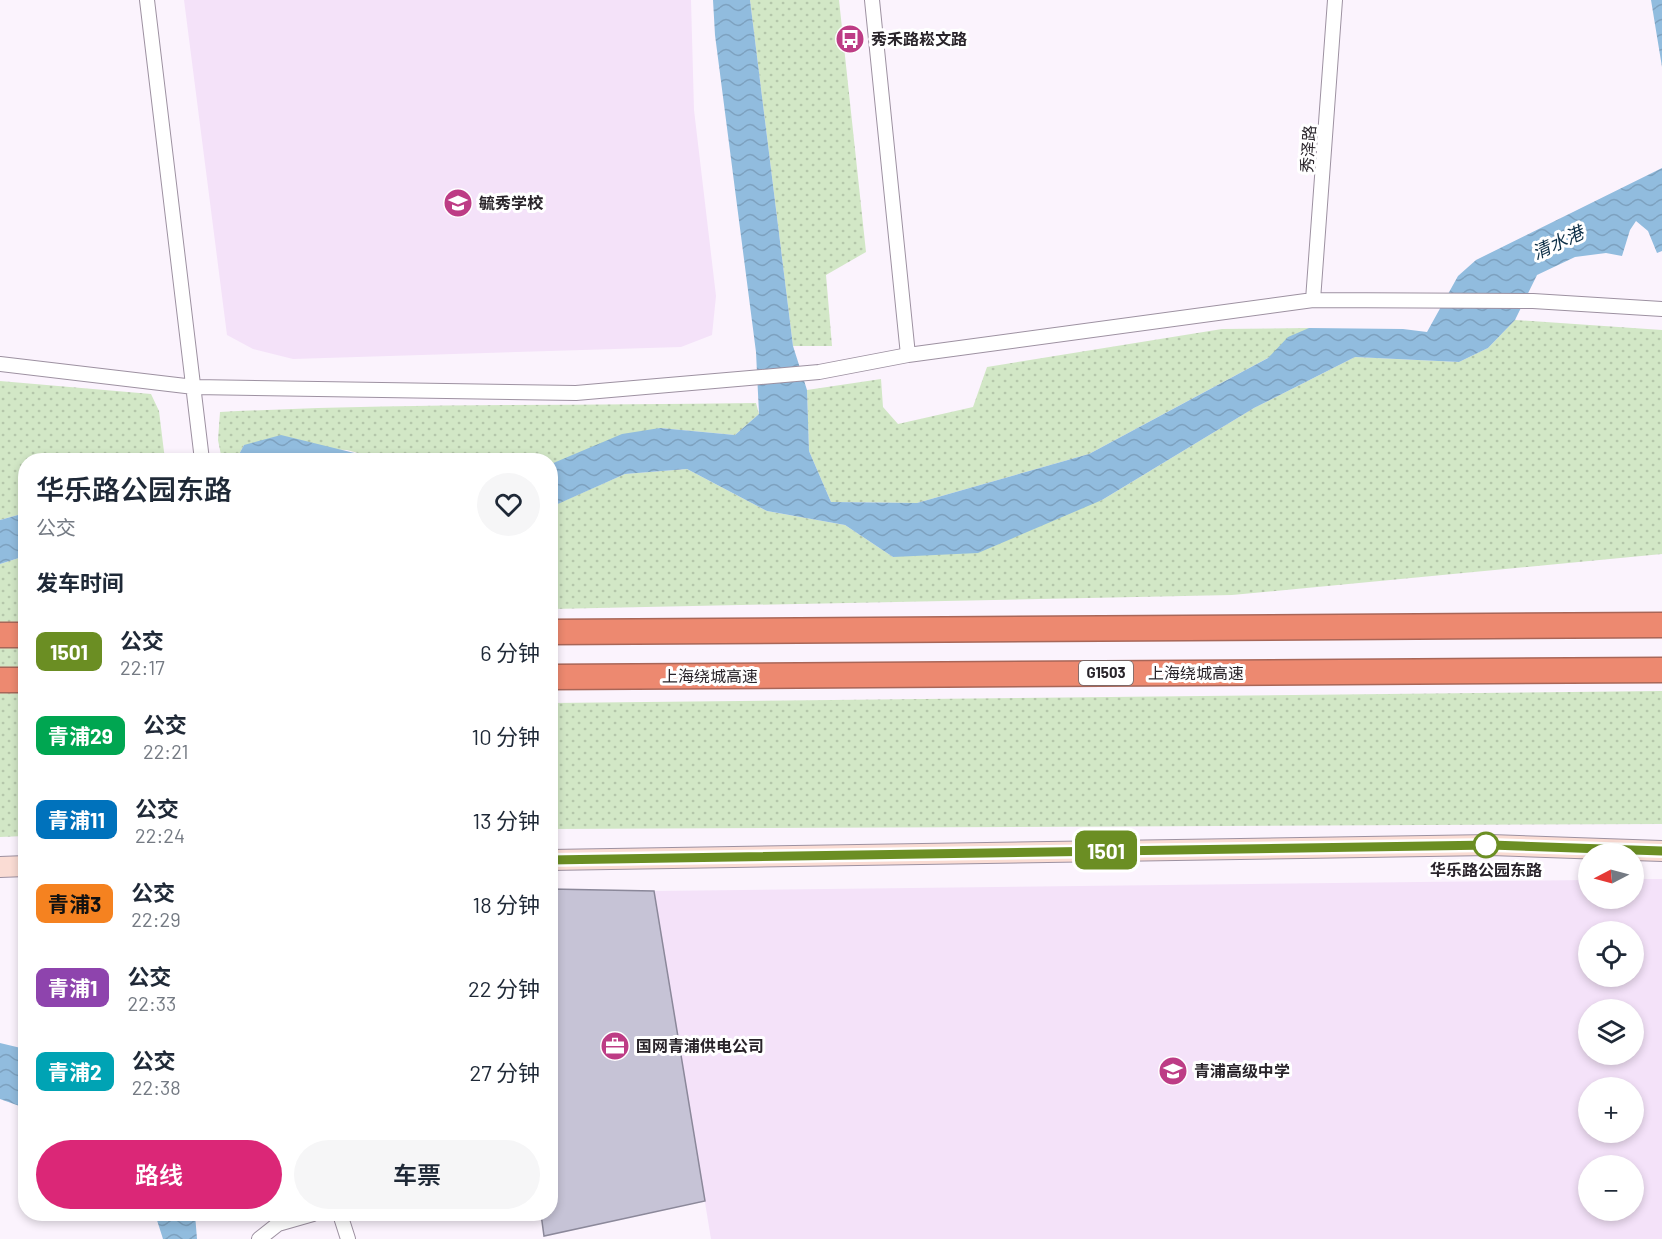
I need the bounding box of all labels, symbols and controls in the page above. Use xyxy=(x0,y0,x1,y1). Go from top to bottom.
bus stop icon: 秀禾路崧文路 xyxy=(834,23,866,55)
place label: 秀禾路崧文路 xyxy=(871,29,967,48)
street label: 秀泽路 xyxy=(1296,124,1319,174)
school or university icon: 毓秀学校 xyxy=(442,187,474,219)
place label: 毓秀学校 xyxy=(479,193,544,212)
water label: 清水港 xyxy=(1528,219,1589,263)
text: 华乐路公园东路 xyxy=(36,472,232,506)
button: heart xyxy=(477,473,540,536)
text: 公交 xyxy=(36,515,76,539)
text: 发车时间 xyxy=(36,569,124,595)
text: 公交 xyxy=(120,627,164,653)
text: 1501 xyxy=(50,639,88,664)
text: 6 分钟 xyxy=(480,639,540,665)
text: 22:17 xyxy=(120,655,165,679)
road number: G1503 xyxy=(1079,661,1133,685)
street label: 上海绕城高速 xyxy=(1148,663,1244,682)
street label: 上海绕城高速 xyxy=(662,666,758,685)
text: 公交 xyxy=(143,711,187,737)
text: 青浦29 xyxy=(48,723,113,748)
text: 10 分钟 xyxy=(471,723,540,749)
text: 22:21 xyxy=(143,739,189,763)
text: 公交 xyxy=(135,795,179,821)
text: 青浦11 xyxy=(48,807,105,832)
text: 13 分钟 xyxy=(473,807,540,833)
text: 22:24 xyxy=(135,823,185,847)
line badge: 1501 xyxy=(1064,830,1148,870)
marker: 华乐路公园东路 xyxy=(1473,832,1499,858)
text: 1501 xyxy=(1087,838,1125,863)
north arrow xyxy=(1578,843,1644,909)
map controls xyxy=(1578,843,1644,1221)
place label: 华乐路公园东路 xyxy=(1430,860,1542,879)
text: 公交 xyxy=(131,879,175,905)
text: 青浦3 xyxy=(48,891,101,916)
text: 18 分钟 xyxy=(472,891,540,917)
text: 22:29 xyxy=(131,907,181,931)
button: locate xyxy=(1578,921,1644,987)
text: 公交 xyxy=(127,963,171,989)
text: 青浦1 xyxy=(48,975,97,1000)
text: 22 分钟 xyxy=(468,975,540,1001)
text: 22:33 xyxy=(127,991,176,1015)
button: layers xyxy=(1578,999,1644,1065)
office icon: 国网青浦供电公司 xyxy=(599,1030,631,1062)
place label: 国网青浦供电公司 xyxy=(636,1036,764,1055)
text: 公交 xyxy=(132,1047,176,1073)
school or university icon: 青浦高级中学 xyxy=(1157,1055,1189,1087)
text: 青浦2 xyxy=(48,1059,102,1084)
text: 27 分钟 xyxy=(469,1059,540,1085)
place label: 青浦高级中学 xyxy=(1194,1061,1290,1080)
text: 22:38 xyxy=(132,1075,181,1099)
button: + xyxy=(1578,1077,1644,1143)
button: 路线 xyxy=(36,1140,282,1209)
button: 车票 xyxy=(294,1140,540,1209)
button: − xyxy=(1578,1155,1644,1221)

